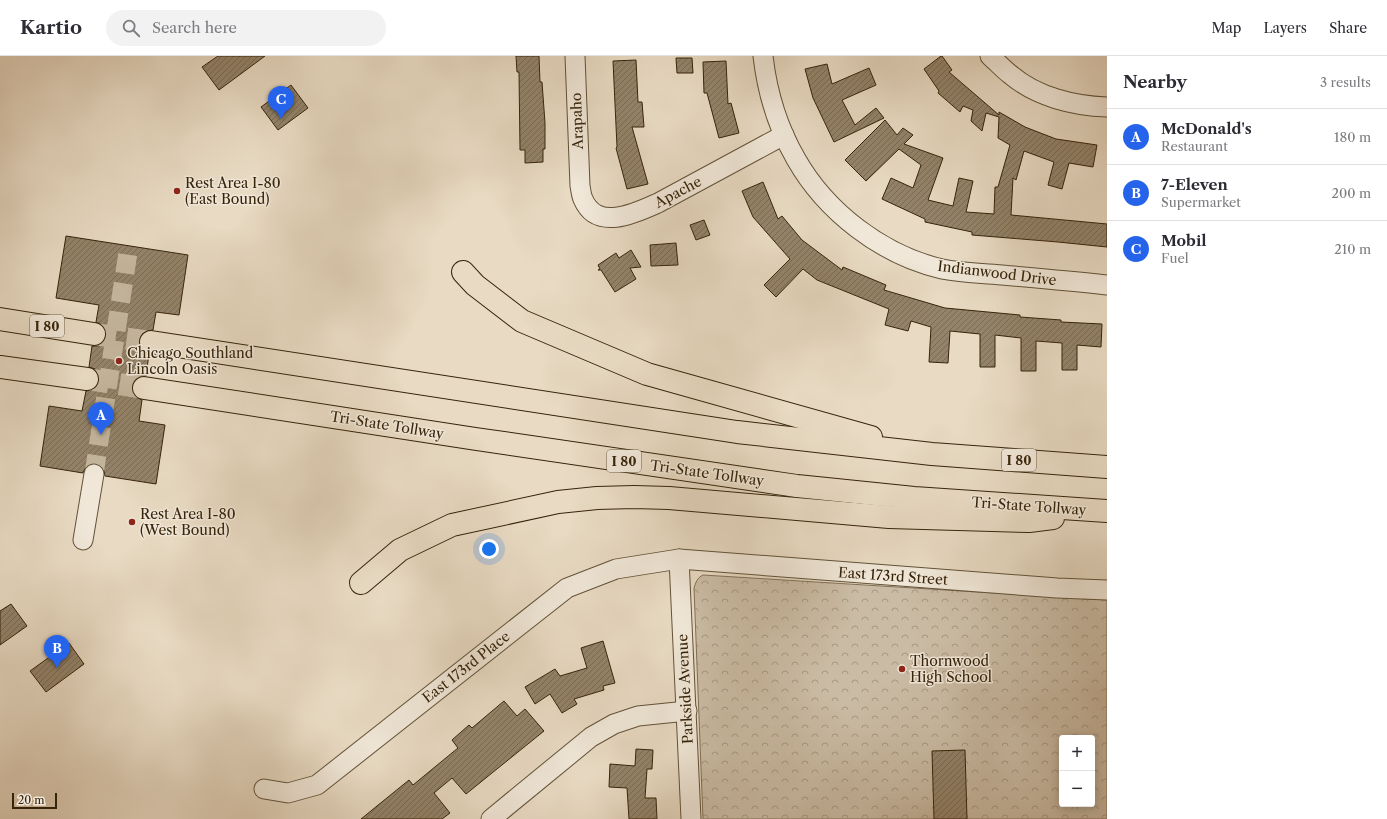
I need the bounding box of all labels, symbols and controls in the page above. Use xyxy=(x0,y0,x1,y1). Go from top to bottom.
search box xyxy=(106,10,386,46)
text: Kartio xyxy=(20,16,82,39)
icon: search xyxy=(120,17,142,39)
text: Search here xyxy=(152,18,237,37)
text: Map xyxy=(1211,19,1241,37)
text: Layers xyxy=(1263,19,1307,37)
text: Share xyxy=(1329,19,1367,37)
text: Nearby xyxy=(1123,72,1187,92)
text: 3 results xyxy=(1320,74,1371,90)
pin: C xyxy=(268,86,294,119)
street label: Arapaho xyxy=(567,92,587,151)
text: McDonald's xyxy=(1161,119,1252,138)
text: A xyxy=(1131,129,1141,145)
text: 180 m xyxy=(1334,129,1371,145)
text: Restaurant xyxy=(1161,138,1228,154)
street label: Apache xyxy=(651,172,705,212)
place label: Rest Area I-80 (East Bound) xyxy=(185,174,281,208)
text: 7-Eleven xyxy=(1161,175,1228,194)
text: B xyxy=(1131,185,1141,201)
text: 200 m xyxy=(1331,185,1371,201)
marker: Rest Area I-80 (East Bound) xyxy=(172,186,182,196)
text: Supermarket xyxy=(1161,194,1241,210)
text: Mobil xyxy=(1161,231,1207,250)
text: C xyxy=(1131,241,1141,257)
text: 210 m xyxy=(1334,241,1371,257)
text: Fuel xyxy=(1161,250,1189,266)
street label: Indianwood Drive xyxy=(937,257,1058,289)
road number: I 80 xyxy=(30,315,64,337)
place label: Chicago Southland Lincoln Oasis xyxy=(127,344,254,378)
marker: Chicago Southland Lincoln Oasis xyxy=(114,356,124,366)
pin: A xyxy=(88,402,114,435)
street label: Tri-State Tollway xyxy=(329,407,445,443)
road number: I 80 xyxy=(1002,449,1036,471)
road number: I 80 xyxy=(607,450,641,472)
street label: Tri-State Tollway xyxy=(649,456,765,490)
street label: Tri-State Tollway xyxy=(971,493,1087,519)
place label: Rest Area I-80 (West Bound) xyxy=(140,505,236,539)
marker: Rest Area I-80 (West Bound) xyxy=(127,517,137,527)
your location xyxy=(479,539,499,559)
street label: East 173rd Street xyxy=(838,563,948,589)
street label: East 173rd Place xyxy=(419,627,513,707)
street label: Parkside Avenue xyxy=(673,633,697,744)
pin: B xyxy=(44,635,70,668)
place label: Thornwood High School xyxy=(910,652,992,686)
marker: Thornwood High School xyxy=(897,664,907,674)
map controls xyxy=(1059,735,1095,807)
button: + xyxy=(1059,735,1095,771)
button: − xyxy=(1059,771,1095,807)
scale bar xyxy=(12,791,57,810)
text: 20 m xyxy=(18,793,44,807)

